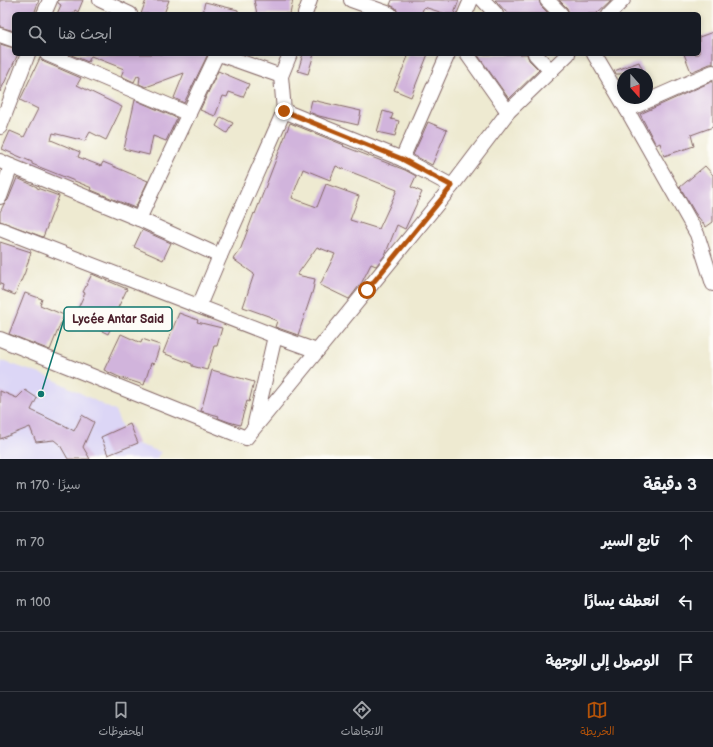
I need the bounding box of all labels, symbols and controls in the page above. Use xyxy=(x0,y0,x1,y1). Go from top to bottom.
search box xyxy=(12,12,701,56)
icon: search xyxy=(26,23,48,45)
text: ابحث هنا xyxy=(58,25,112,44)
north arrow xyxy=(617,68,653,104)
route end xyxy=(275,102,293,120)
route start xyxy=(358,281,376,299)
callout: Lycée Antar Said xyxy=(64,307,172,331)
text: Lycée Antar Said xyxy=(72,312,164,327)
text: 3 دقيقة xyxy=(643,475,697,495)
text: سيرًا · 170 m xyxy=(16,477,80,493)
icon: ahead xyxy=(675,531,697,553)
text: تابع السير xyxy=(601,532,659,551)
text: 70 m xyxy=(16,534,44,550)
icon: left xyxy=(675,591,697,613)
text: انعطف يسارًا xyxy=(584,592,659,611)
text: 100 m xyxy=(16,594,51,610)
icon: arrive xyxy=(675,651,697,673)
text: الوصول إلى الوجهة xyxy=(545,652,659,671)
tab: المحفوظات xyxy=(99,699,144,741)
tab: الاتجاهات xyxy=(341,699,383,741)
tab: الخريطة xyxy=(580,699,615,741)

